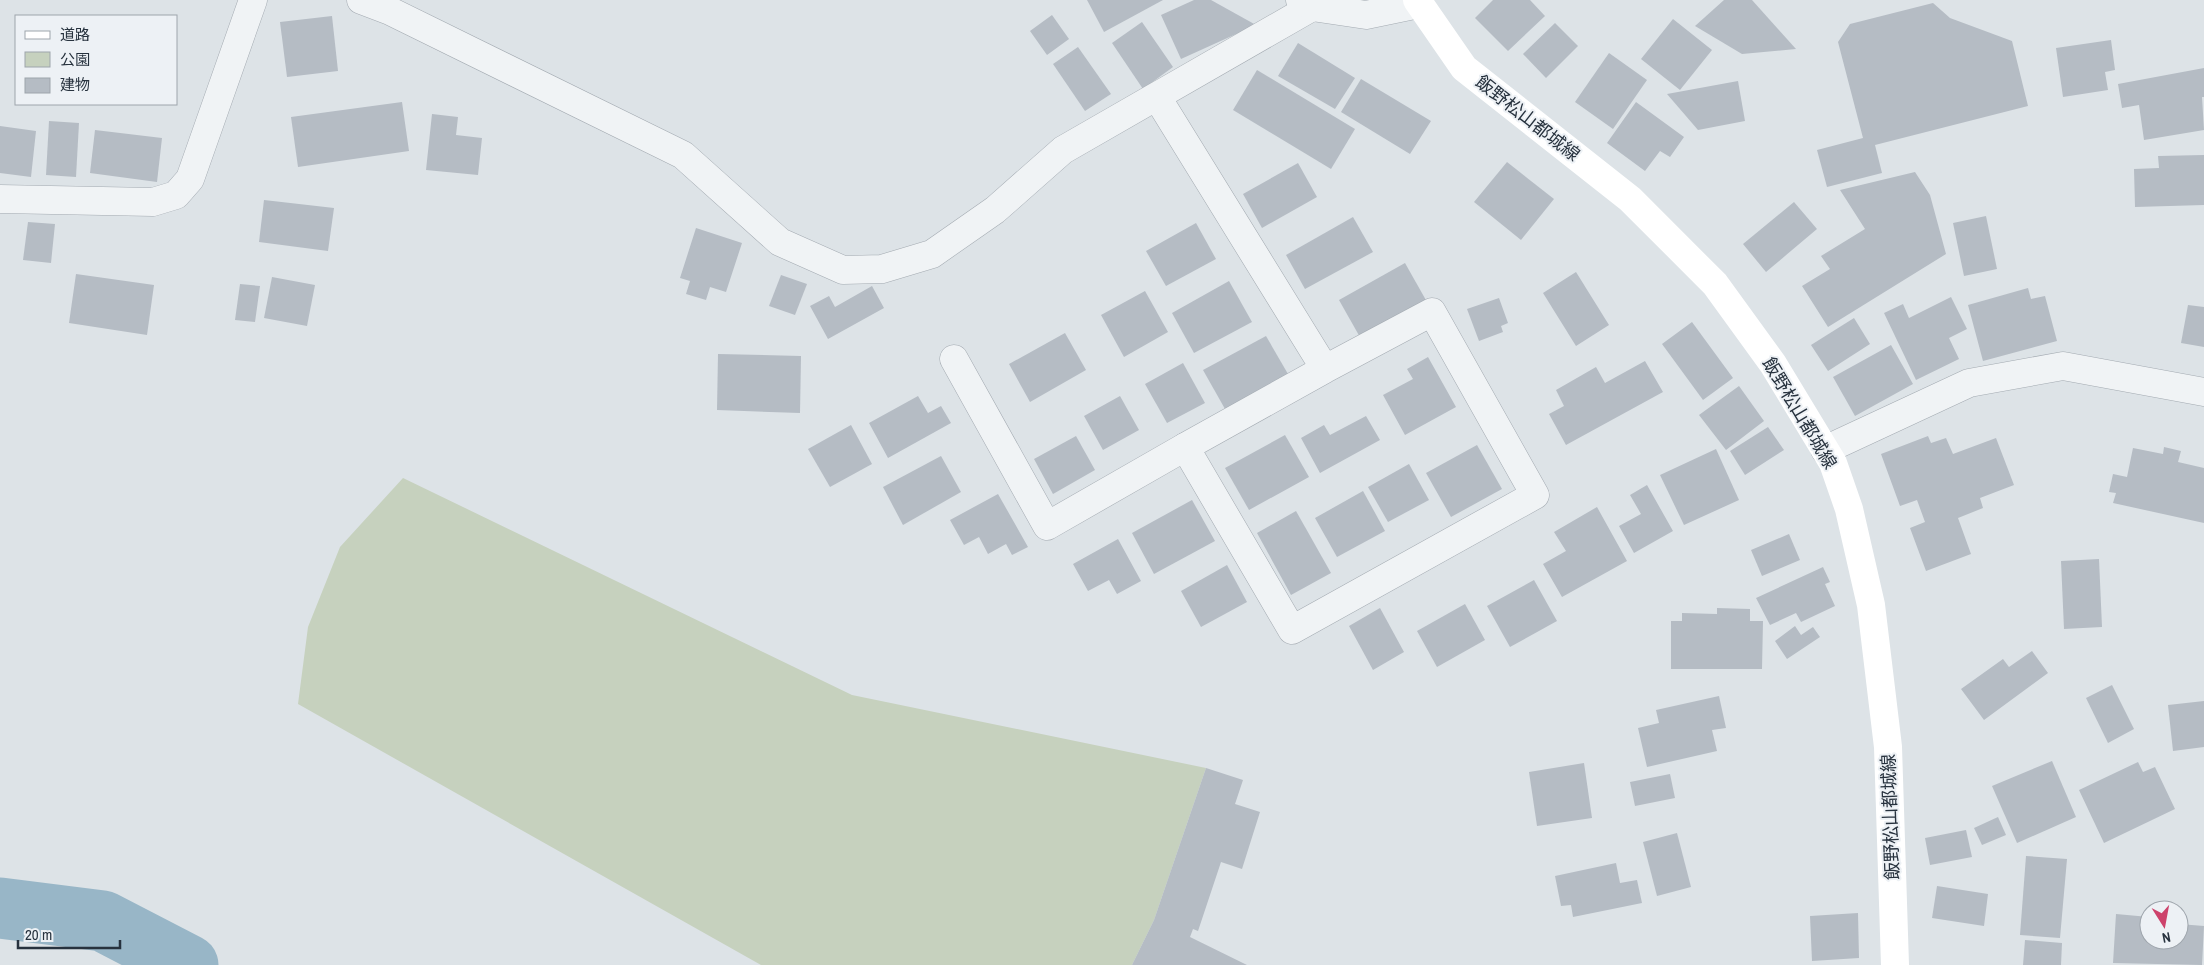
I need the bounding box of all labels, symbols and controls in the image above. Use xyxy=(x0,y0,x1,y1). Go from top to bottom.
legend xyxy=(15,15,178,105)
text: 道路 xyxy=(60,24,90,45)
text: 公園 xyxy=(60,49,90,70)
street label: 飯野松山都城線 xyxy=(1471,69,1585,167)
text: 建物 xyxy=(60,74,90,95)
street label: 飯野松山都城線 xyxy=(1757,353,1843,473)
street label: 飯野松山都城線 xyxy=(1875,754,1905,880)
north arrow xyxy=(2139,900,2189,950)
scale bar xyxy=(18,918,120,950)
text: 20 m xyxy=(25,924,52,945)
text: N xyxy=(2161,928,2172,947)

